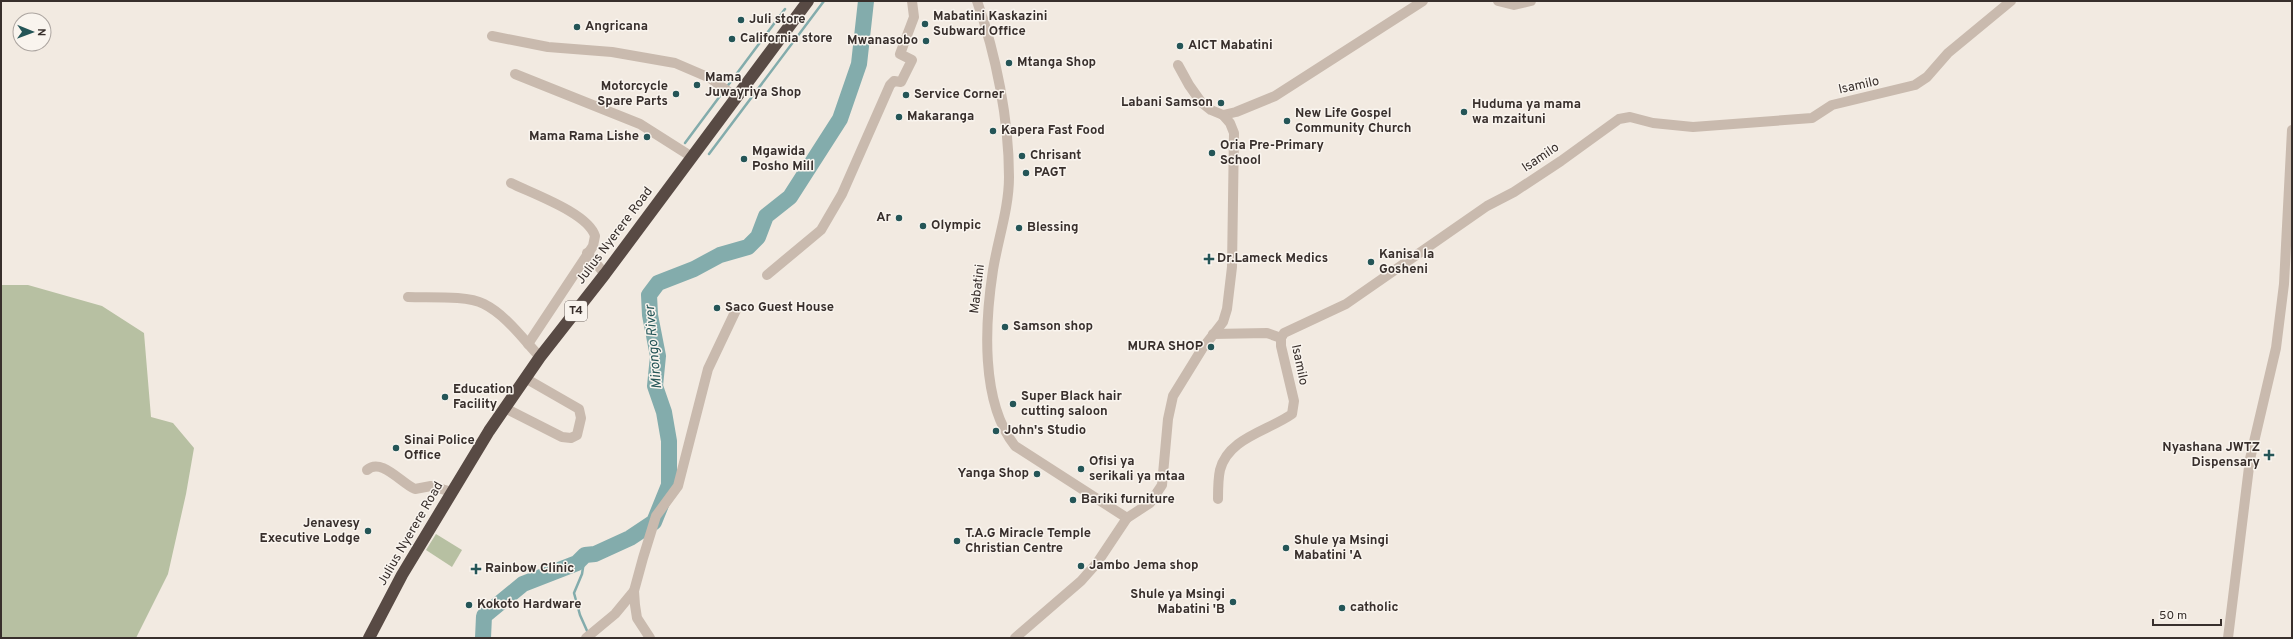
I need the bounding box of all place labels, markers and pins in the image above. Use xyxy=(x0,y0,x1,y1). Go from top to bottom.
place label: Mabatini Kaskazini Subward Office xyxy=(933,9,1047,40)
place label: Juli store xyxy=(749,12,805,28)
marker: Juli store xyxy=(736,15,746,25)
place label: Angricana xyxy=(585,19,648,35)
marker: Mabatini Kaskazini Subward Office xyxy=(920,19,930,29)
marker: Angricana xyxy=(572,22,582,32)
place label: California store xyxy=(740,31,833,47)
place label: Mwanasobo xyxy=(847,33,918,49)
marker: California store xyxy=(727,34,737,44)
marker: Mwanasobo xyxy=(921,36,931,46)
place label: AICT Mabatini xyxy=(1188,38,1273,54)
marker: AICT Mabatini xyxy=(1175,41,1185,51)
place label: Mtanga Shop xyxy=(1017,55,1096,71)
marker: Mtanga Shop xyxy=(1004,58,1014,68)
place label: Mama Juwayriya Shop xyxy=(705,70,801,101)
place label: Motorcycle Spare Parts xyxy=(597,79,668,110)
marker: Mama Juwayriya Shop xyxy=(692,80,702,90)
place label: Service Corner xyxy=(914,87,1005,103)
marker: Motorcycle Spare Parts xyxy=(671,89,681,99)
marker: Service Corner xyxy=(901,90,911,100)
place label: Labani Samson xyxy=(1121,95,1213,111)
place label: Huduma ya mama wa mzaituni xyxy=(1472,97,1581,128)
marker: Labani Samson xyxy=(1216,98,1226,108)
place label: New Life Gospel Community Church xyxy=(1295,106,1411,137)
marker: Huduma ya mama wa mzaituni xyxy=(1459,107,1469,117)
place label: Makaranga xyxy=(907,109,974,125)
marker: Makaranga xyxy=(894,112,904,122)
marker: New Life Gospel Community Church xyxy=(1282,116,1292,126)
place label: Kapera Fast Food xyxy=(1001,123,1105,139)
marker: Kapera Fast Food xyxy=(988,126,998,136)
place label: Mama Rama Lishe xyxy=(529,129,639,145)
marker: Mama Rama Lishe xyxy=(642,132,652,142)
place label: Oria Pre-Primary School xyxy=(1220,138,1325,169)
place label: Mgawida Posho Mill xyxy=(752,144,814,175)
place label: Chrisant xyxy=(1030,148,1081,164)
marker: Oria Pre-Primary School xyxy=(1207,148,1217,158)
marker: Chrisant xyxy=(1017,151,1027,161)
marker: Mgawida Posho Mill xyxy=(739,154,749,164)
place label: PAGT xyxy=(1034,165,1066,181)
marker: PAGT xyxy=(1021,168,1031,178)
place label: Ar xyxy=(876,210,892,226)
marker: Ar xyxy=(894,213,904,223)
place label: Olympic xyxy=(931,218,981,234)
place label: Blessing xyxy=(1027,220,1079,236)
marker: Olympic xyxy=(918,221,928,231)
marker: Blessing xyxy=(1014,223,1024,233)
place label: Kanisa la Gosheni xyxy=(1379,247,1434,278)
place label: Dr.Lameck Medics xyxy=(1217,251,1328,267)
marker: Dr.Lameck Medics xyxy=(1204,254,1214,264)
marker: Kanisa la Gosheni xyxy=(1366,257,1376,267)
place label: Saco Guest House xyxy=(725,300,834,316)
marker: Saco Guest House xyxy=(712,303,722,313)
place label: Samson shop xyxy=(1013,319,1093,335)
marker: Samson shop xyxy=(1000,322,1010,332)
place label: MURA SHOP xyxy=(1127,339,1204,355)
marker: MURA SHOP xyxy=(1206,342,1216,352)
place label: Education Facility xyxy=(453,382,513,413)
place label: Super Black hair cutting saloon xyxy=(1021,389,1122,420)
marker: Education Facility xyxy=(440,392,450,402)
marker: Super Black hair cutting saloon xyxy=(1008,399,1018,409)
place label: John's Studio xyxy=(1004,423,1086,439)
marker: John's Studio xyxy=(991,426,1001,436)
place label: Sinai Police Office xyxy=(404,433,475,464)
place label: Nyashana JWTZ Dispensary xyxy=(2162,440,2261,471)
marker: Sinai Police Office xyxy=(391,443,401,453)
marker: Nyashana JWTZ Dispensary xyxy=(2263,449,2275,461)
place label: Ofisi ya serikali ya mtaa xyxy=(1089,454,1185,485)
marker: Ofisi ya serikali ya mtaa xyxy=(1076,464,1086,474)
place label: Yanga Shop xyxy=(958,466,1029,482)
marker: Yanga Shop xyxy=(1032,469,1042,479)
place label: Bariki furniture xyxy=(1081,492,1175,508)
marker: Bariki furniture xyxy=(1068,495,1078,505)
place label: Jenavesy Executive Lodge xyxy=(260,516,361,547)
marker: Jenavesy Executive Lodge xyxy=(363,526,373,536)
place label: T.A.G Miracle Temple Christian Centre xyxy=(965,526,1091,557)
place label: Shule ya Msingi Mabatini 'A xyxy=(1294,533,1389,564)
marker: T.A.G Miracle Temple Christian Centre xyxy=(952,536,962,546)
marker: Shule ya Msingi Mabatini 'A xyxy=(1281,543,1291,553)
place label: Jambo Jema shop xyxy=(1089,558,1199,574)
place label: Rainbow Clinic xyxy=(485,561,574,577)
marker: Jambo Jema shop xyxy=(1076,561,1086,571)
marker: Rainbow Clinic xyxy=(470,563,482,575)
place label: Shule ya Msingi Mabatini 'B xyxy=(1130,587,1225,618)
place label: Kokoto Hardware xyxy=(477,597,581,613)
marker: Shule ya Msingi Mabatini 'B xyxy=(1228,597,1238,607)
marker: Kokoto Hardware xyxy=(464,600,474,610)
place label: catholic xyxy=(1350,600,1399,616)
marker: catholic xyxy=(1337,603,1347,613)

